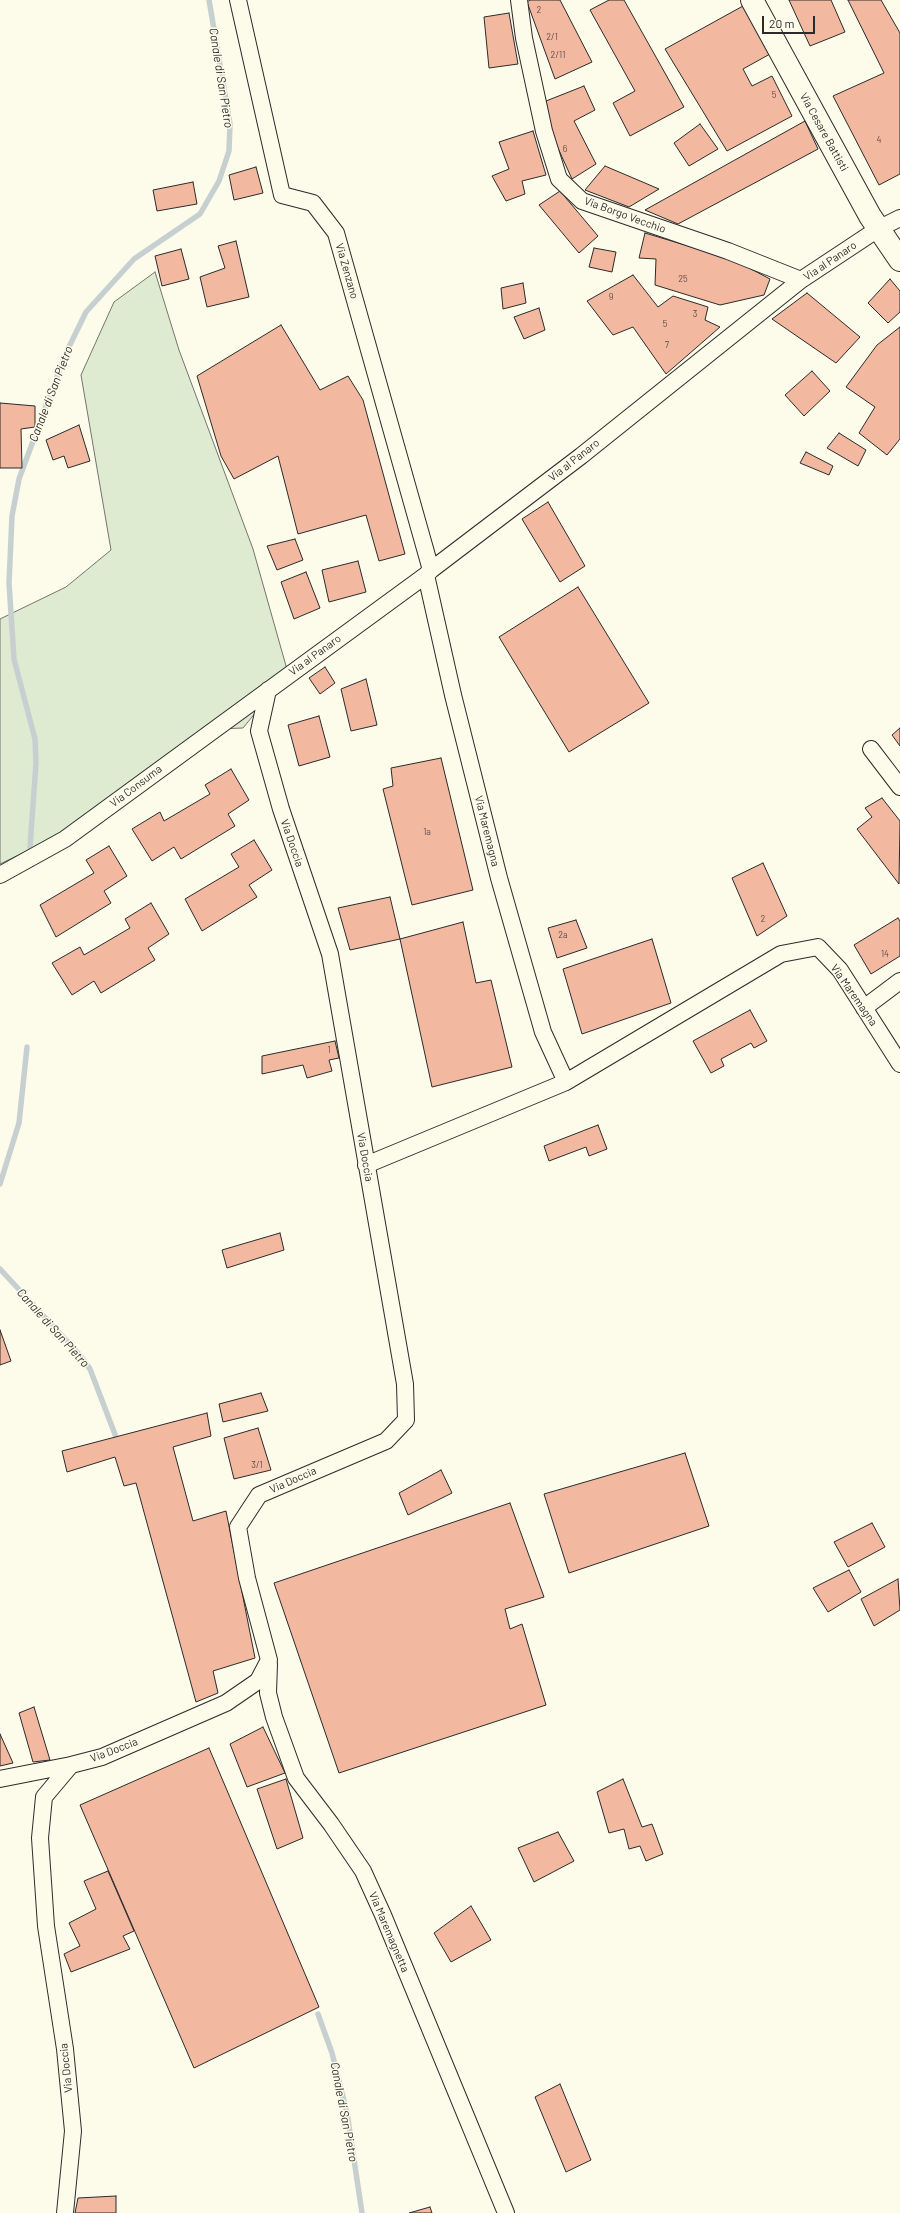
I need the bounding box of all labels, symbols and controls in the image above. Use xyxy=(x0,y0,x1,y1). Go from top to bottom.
house number: 2 xyxy=(537,5,541,15)
scale bar xyxy=(764,8,817,34)
text: 20 m xyxy=(769,16,795,30)
water label: Canale di San Pietro xyxy=(206,27,236,129)
house number: 2/1 xyxy=(546,32,558,42)
house number: 2/11 xyxy=(551,50,565,60)
house number: 5 xyxy=(772,90,776,100)
street label: Via Cesare Battisti xyxy=(797,90,851,174)
house number: 4 xyxy=(877,135,881,145)
house number: 6 xyxy=(563,144,567,154)
street label: Via Borgo Vecchio xyxy=(582,194,668,236)
street label: Via al Panaro xyxy=(801,238,859,284)
street label: Via Zenzano xyxy=(333,242,361,300)
house number: 25 xyxy=(678,274,688,284)
house number: 9 xyxy=(609,292,613,302)
house number: 3 xyxy=(693,309,697,319)
house number: 5 xyxy=(663,319,667,329)
house number: 7 xyxy=(665,340,669,350)
water label: Canale di San Pietro xyxy=(26,344,76,444)
street label: Via al Panaro xyxy=(546,436,602,484)
street label: Via al Panaro xyxy=(286,632,344,678)
street label: Via Consuma xyxy=(107,762,165,810)
street label: Via Maremagna xyxy=(472,794,502,868)
street label: Via Doccia xyxy=(278,817,306,869)
house number: 1a xyxy=(423,827,431,837)
house number: 2 xyxy=(761,914,765,924)
house number: 2a xyxy=(558,930,568,940)
house number: 14 xyxy=(881,949,889,959)
street label: Via Maremagna xyxy=(828,961,880,1029)
house number: 1 xyxy=(327,1045,331,1055)
street label: Via Doccia xyxy=(354,1131,376,1183)
water label: Canale di San Pietro xyxy=(14,1286,92,1370)
house number: 3/1 xyxy=(251,1460,263,1470)
street label: Via Doccia xyxy=(268,1464,318,1496)
street label: Via Doccia xyxy=(88,1735,140,1765)
street label: Via Maremagnetta xyxy=(366,1890,412,1974)
street label: Via Doccia xyxy=(57,2043,75,2093)
water label: Canale di San Pietro xyxy=(327,2061,361,2163)

